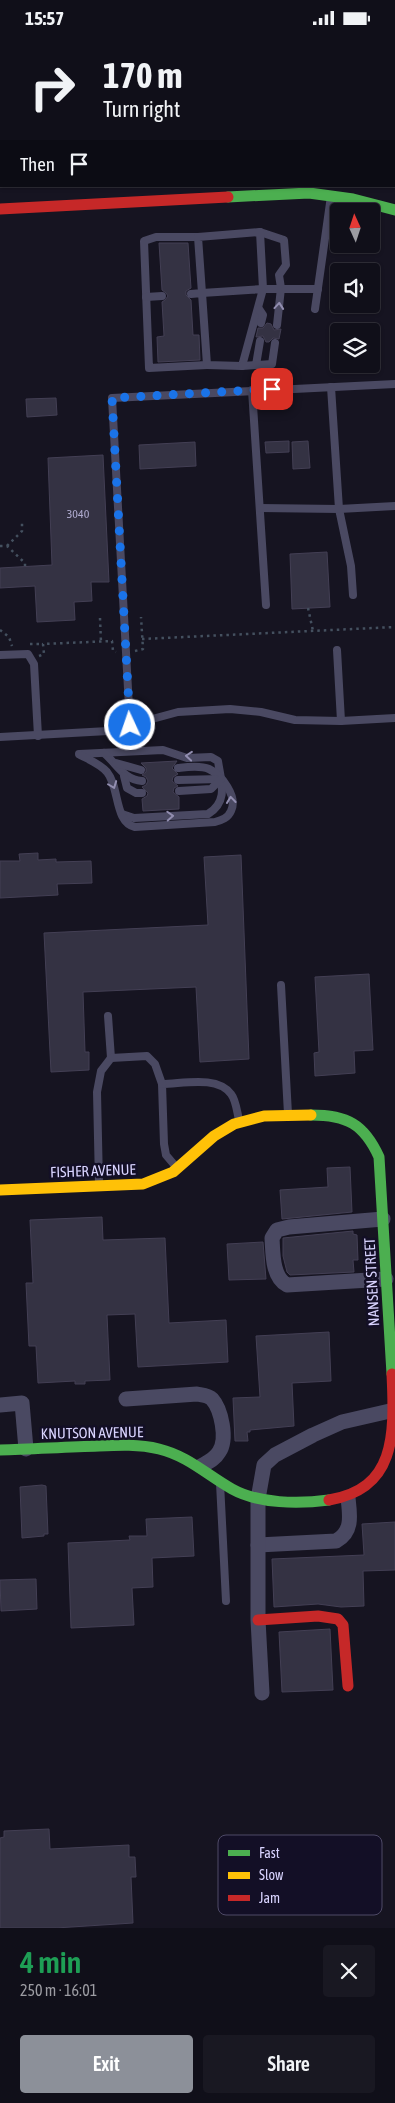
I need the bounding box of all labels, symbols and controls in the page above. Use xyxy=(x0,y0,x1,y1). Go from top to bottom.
text: 15:57 xyxy=(25,7,64,29)
icon: right xyxy=(20,55,85,120)
text: 170 m xyxy=(103,55,182,95)
text: Turn right xyxy=(103,96,180,122)
icon: arrive xyxy=(65,150,93,178)
text: Then xyxy=(20,153,55,175)
north arrow xyxy=(330,203,380,253)
map controls xyxy=(330,203,380,373)
button: sound xyxy=(330,263,380,313)
one-way arrow xyxy=(273,302,284,310)
button: layers xyxy=(330,323,380,373)
pin xyxy=(251,368,293,410)
icon: arrive xyxy=(258,375,286,403)
house number: 3040 xyxy=(67,507,90,521)
position arrow xyxy=(103,698,155,750)
one-way arrow xyxy=(184,751,192,762)
one-way arrow xyxy=(107,780,117,789)
one-way arrow xyxy=(226,796,237,804)
one-way arrow xyxy=(166,810,174,821)
street label: FISHER AVENUE xyxy=(50,1160,137,1180)
street label: NANSEN STREET xyxy=(361,1237,382,1327)
street label: KNUTSON AVENUE xyxy=(41,1423,144,1442)
legend xyxy=(218,1835,382,1915)
text: Fast xyxy=(259,1845,280,1861)
text: Slow xyxy=(259,1867,284,1883)
text: Jam xyxy=(259,1890,280,1906)
text: 4 min xyxy=(20,1945,81,1979)
button: close xyxy=(323,1945,375,1997)
text: 250 m · 16:01 xyxy=(20,1981,97,1999)
button: Exit xyxy=(20,2035,193,2093)
button: Share xyxy=(203,2035,375,2093)

